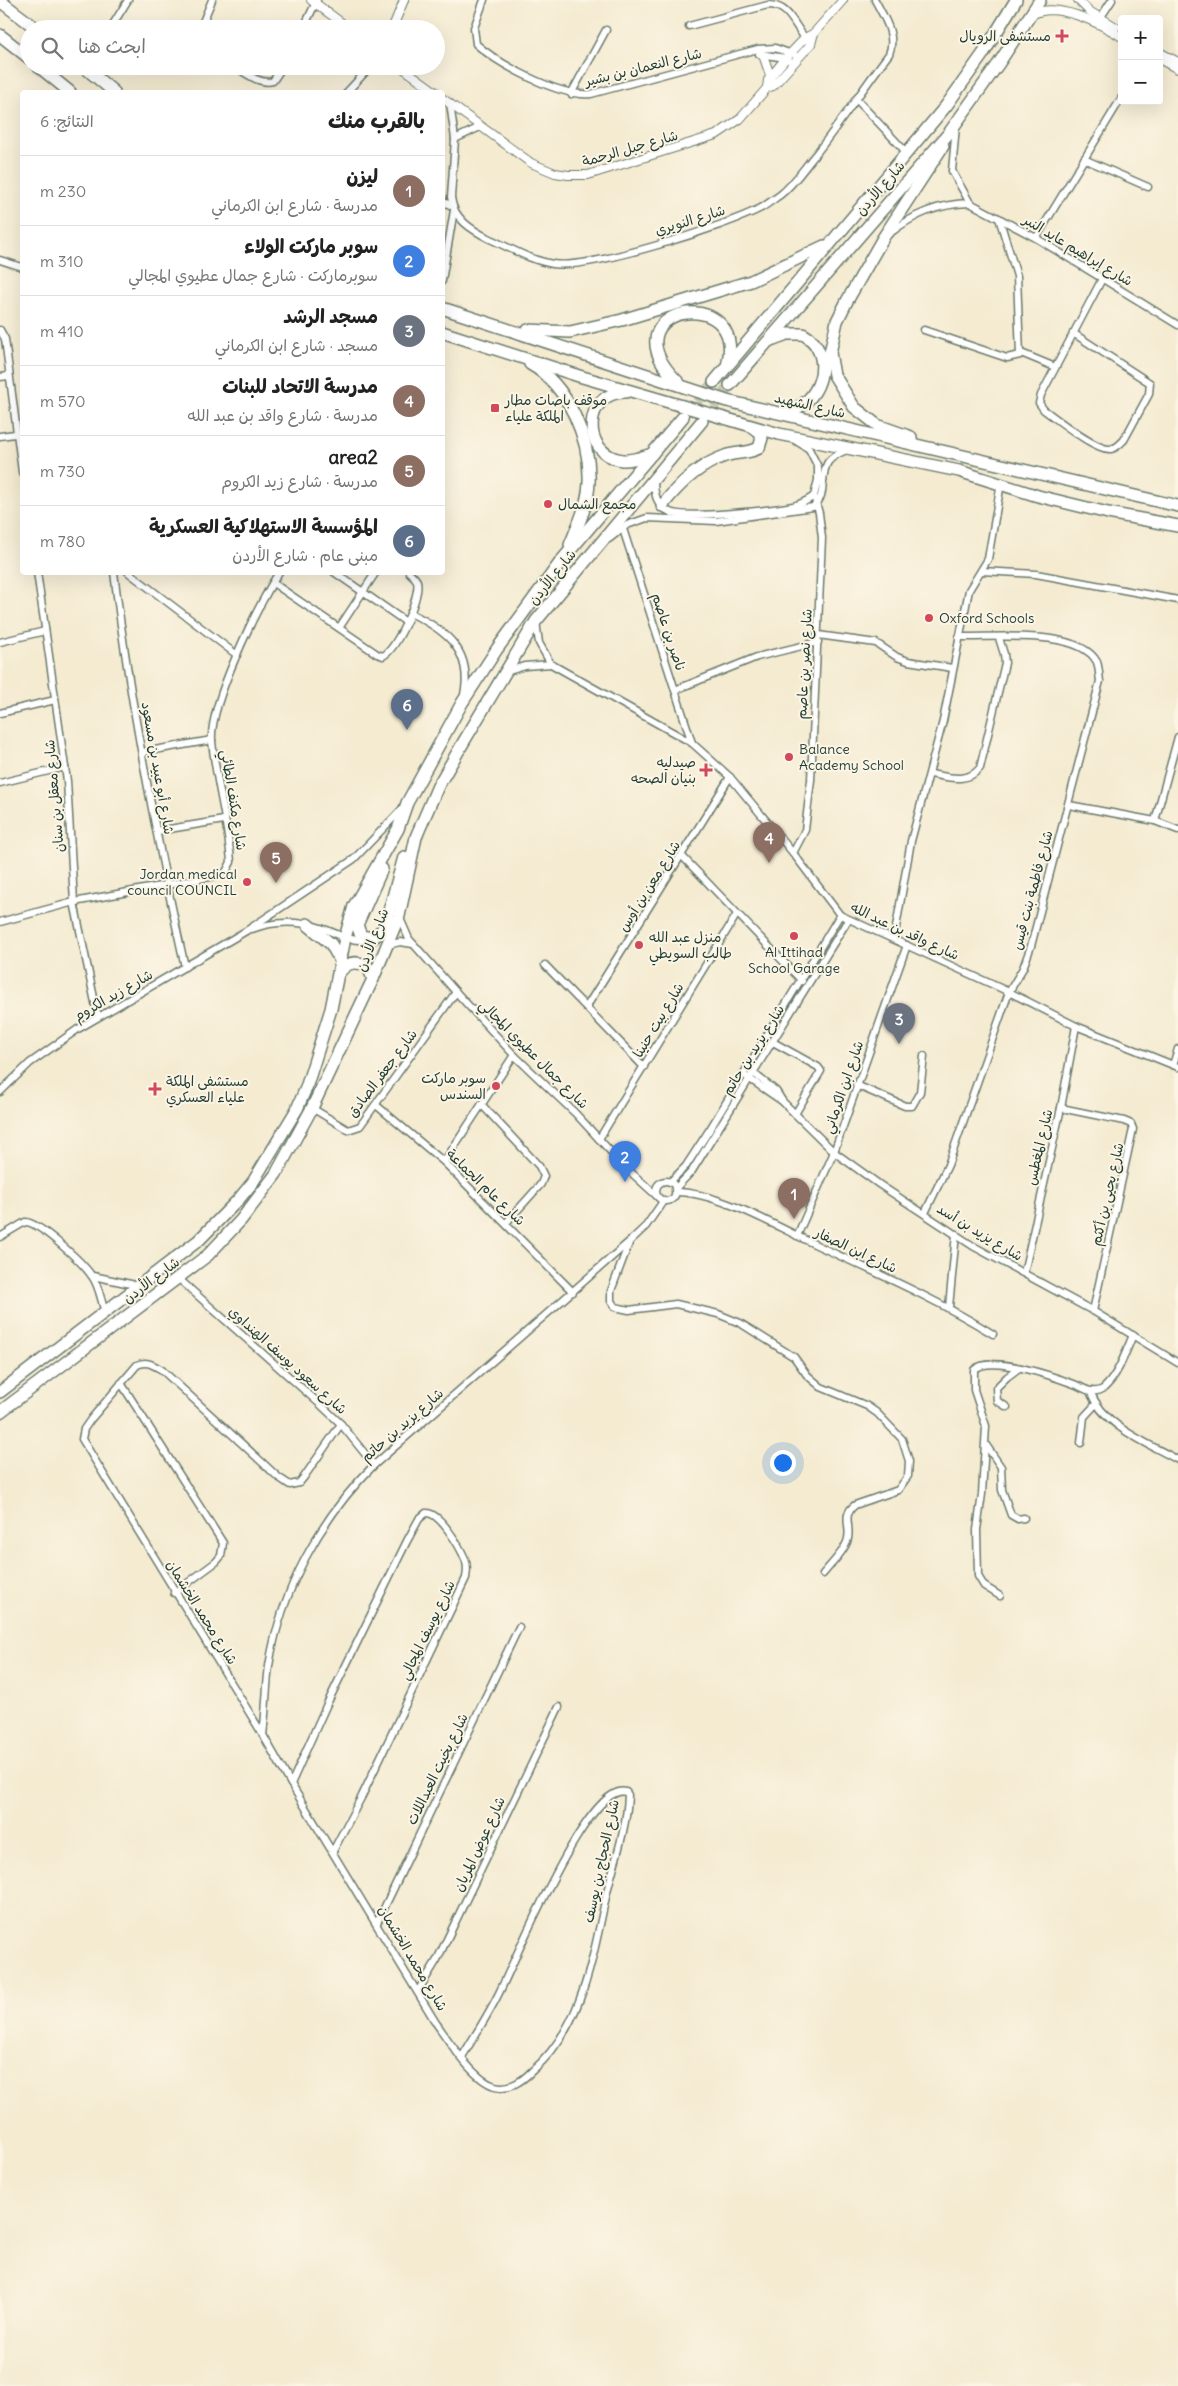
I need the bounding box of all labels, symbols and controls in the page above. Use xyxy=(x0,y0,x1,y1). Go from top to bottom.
map controls xyxy=(1118,15,1163,105)
button: + xyxy=(1118,15,1163,60)
search box xyxy=(20,20,445,75)
place label: مستشفى الرويال xyxy=(959,27,1051,45)
marker: مستشفى الرويال xyxy=(1055,29,1069,43)
icon: search xyxy=(38,34,66,62)
text: ابحث هنا xyxy=(78,34,146,58)
street label: شارع النعمان بن بشير xyxy=(582,44,704,91)
button: − xyxy=(1118,60,1163,105)
text: بالقرب منك xyxy=(328,107,425,134)
text: النتائج: 6 xyxy=(40,111,94,131)
street label: شارع جبل الرحمة xyxy=(580,126,680,171)
street label: شارع الأردن xyxy=(851,157,909,220)
text: ليزن xyxy=(346,164,378,188)
text: 230 m xyxy=(40,181,86,201)
text: 1 xyxy=(406,181,412,201)
text: مدرسة · شارع ابن الكرماني xyxy=(211,195,378,215)
street label: شارع النويري xyxy=(653,201,728,241)
street label: شارع إبراهيم عايد النبر xyxy=(1018,210,1136,292)
text: سوبر ماركت الولاء xyxy=(244,234,378,258)
text: 310 m xyxy=(40,251,84,271)
text: 2 xyxy=(405,251,413,271)
text: سوبرماركت · شارع جمال عطيوي المجالي xyxy=(128,265,378,285)
text: مسجد الرشد xyxy=(283,304,378,328)
text: 410 m xyxy=(40,321,84,341)
text: 3 xyxy=(404,321,414,341)
text: مسجد · شارع ابن الكرماني xyxy=(215,335,378,355)
text: مدرسة الاتحاد للبنات xyxy=(222,374,378,398)
street label: شارع الشهيد xyxy=(772,388,847,423)
text: 570 m xyxy=(40,391,85,411)
text: 4 xyxy=(404,391,414,411)
place label: موقف باصات مطار الملكة علياء xyxy=(504,391,607,425)
marker: موقف باصات مطار الملكة علياء xyxy=(489,402,501,414)
text: مدرسة · شارع واقد بن عبد الله xyxy=(188,405,378,425)
text: area2 xyxy=(328,445,378,469)
text: 730 m xyxy=(40,461,85,481)
text: 5 xyxy=(404,461,414,481)
text: مدرسة · شارع زيد الكروم xyxy=(221,471,378,491)
place label: مجمع الشمال xyxy=(558,495,636,515)
marker: مجمع الشمال xyxy=(542,498,554,510)
text: المؤسسة الاستهلاكية العسكرية xyxy=(149,514,378,538)
text: 780 m xyxy=(40,531,85,551)
text: 6 xyxy=(404,531,414,551)
text: مبنى عام · شارع الأردن xyxy=(232,545,378,565)
street label: شارع الأردن xyxy=(524,545,581,609)
street label: ناصر بن عاصم xyxy=(646,591,690,674)
street label: شارع نصر بن عاصم xyxy=(792,608,818,720)
place label: Oxford Schools xyxy=(939,609,1034,627)
marker: Oxford Schools xyxy=(923,612,935,624)
pin: 6 xyxy=(391,689,423,730)
street label: شارع أبو عبيد بن مسعود xyxy=(136,700,179,836)
street label: شارع معقل بن سنان xyxy=(40,739,69,853)
place label: Balance Academy School xyxy=(799,740,904,774)
street label: شارع مكنف الطائي xyxy=(213,748,251,852)
marker: Balance Academy School xyxy=(783,751,795,763)
place label: صيدليه بنيان الصحه xyxy=(631,753,696,787)
marker: صيدليه بنيان الصحه xyxy=(700,764,712,776)
pin: 4 xyxy=(753,822,785,863)
street label: شارع فاطمة بنت قيس xyxy=(1007,828,1058,952)
street label: شارع معن بن أوس xyxy=(614,837,685,935)
pin: 5 xyxy=(260,842,292,883)
place label: Jordan medical council COUNCIL xyxy=(127,865,237,899)
marker: Jordan medical council COUNCIL xyxy=(241,876,253,888)
street label: شارع واقد بن عبد الله xyxy=(847,898,962,965)
street label: شارع الأردن xyxy=(352,906,393,975)
place label: منزل عبد الله طالب السويطي xyxy=(649,928,732,966)
marker: Al Ittihad School Garage xyxy=(788,930,800,942)
marker: منزل عبد الله طالب السويطي xyxy=(633,939,645,951)
place label: Al Ittihad School Garage xyxy=(748,943,840,977)
street label: شارع زيد الكروم xyxy=(70,965,157,1027)
street label: شارع بيت حنينا xyxy=(629,979,688,1061)
street label: شارع جمال عطيوي المجالي xyxy=(473,996,592,1115)
street label: شارع يزيد بن حاتم xyxy=(718,1001,790,1100)
pin: 3 xyxy=(883,1003,915,1044)
street label: شارع جعفر الصادق xyxy=(343,1025,422,1121)
street label: شارع ابن الكرماني xyxy=(819,1038,871,1137)
place label: سوبر ماركت السندس xyxy=(421,1069,486,1103)
place label: مستشفى الملكة علياء العسكري xyxy=(166,1072,249,1108)
marker: سوبر ماركت السندس xyxy=(490,1080,502,1092)
marker: مستشفى الملكة علياء العسكري xyxy=(148,1082,162,1096)
street label: شارع المغطس xyxy=(1022,1107,1057,1187)
pin: 2 xyxy=(609,1141,641,1182)
street label: شارع يحيى بن أكثم xyxy=(1086,1141,1130,1248)
street label: شارع عام الجماعة xyxy=(441,1145,529,1231)
pin: 1 xyxy=(778,1178,810,1219)
street label: شارع يزيد بن أسد xyxy=(933,1199,1026,1266)
street label: شارع ابن الصفار xyxy=(811,1223,900,1278)
street label: شارع الأردن xyxy=(119,1253,184,1308)
street label: شارع سعود يوسف الهنداوي xyxy=(224,1302,351,1419)
street label: شارع يزيد بن حاتم xyxy=(357,1384,448,1467)
your location xyxy=(770,1450,796,1476)
street label: شارع محمد الخشمان xyxy=(162,1556,242,1668)
street label: شارع يوسف المجالي xyxy=(395,1577,463,1685)
street label: شارع بخيت العبداللات xyxy=(402,1710,473,1828)
street label: شارع عوض المريان xyxy=(449,1794,510,1895)
street label: شارع الحجاج بن يوسف xyxy=(579,1798,624,1925)
street label: شارع محمد الخشمان xyxy=(373,1902,452,2015)

